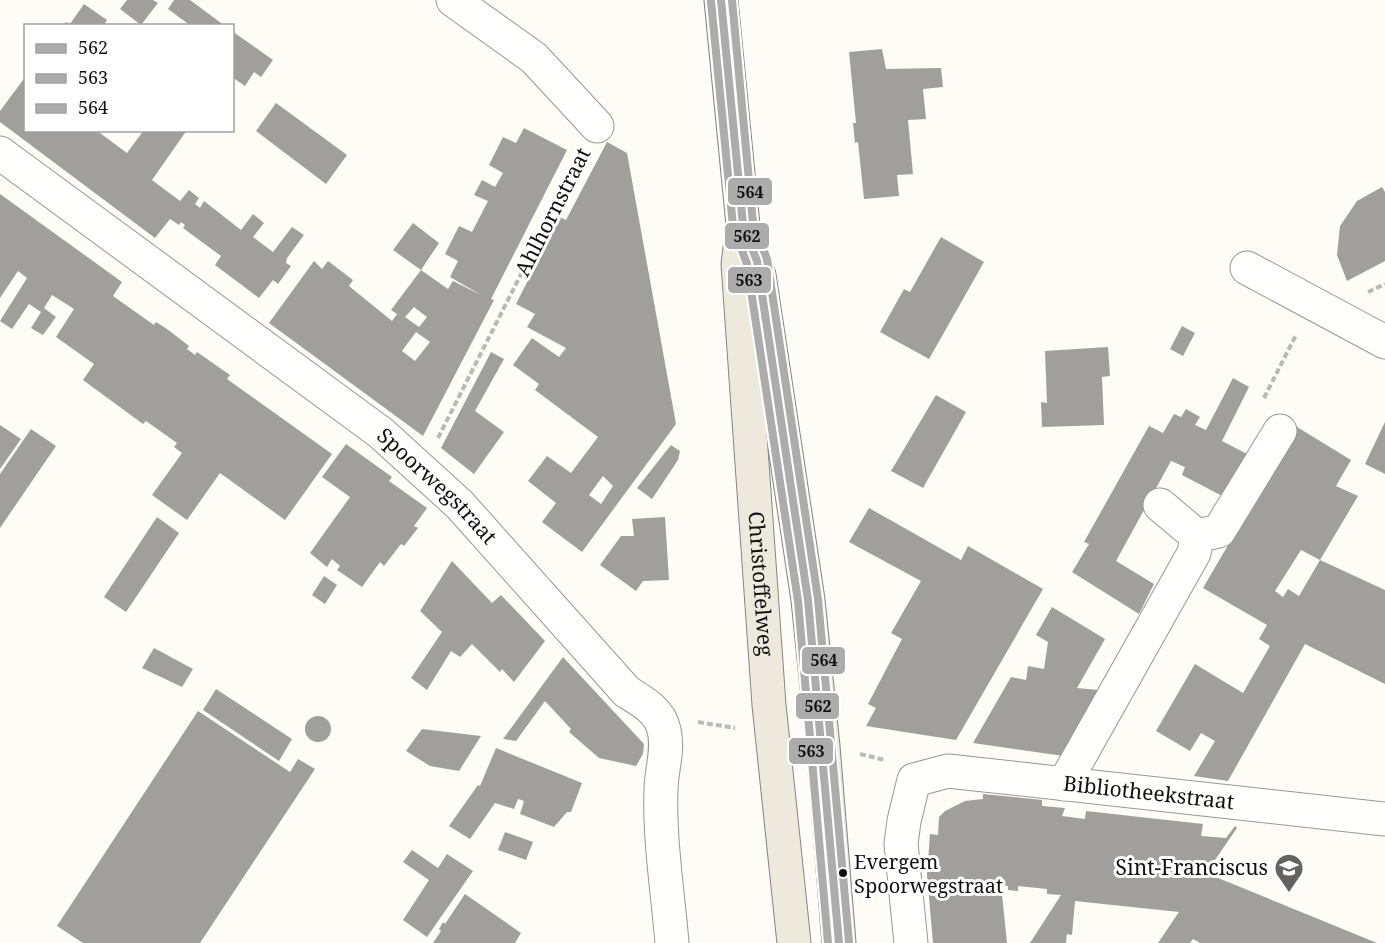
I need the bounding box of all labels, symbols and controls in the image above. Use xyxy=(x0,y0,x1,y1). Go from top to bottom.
legend xyxy=(24,24,234,132)
text: 562 xyxy=(78,35,108,59)
text: 563 xyxy=(78,65,108,89)
text: 564 xyxy=(78,95,108,119)
street label: Ahlhornstraat xyxy=(508,142,597,281)
line badge: 564 xyxy=(727,177,773,206)
text: 564 xyxy=(736,181,764,203)
line badge: 562 xyxy=(724,222,770,250)
text: 562 xyxy=(733,225,761,247)
line badge: 563 xyxy=(727,266,772,294)
text: 563 xyxy=(735,269,763,291)
street label: Spoorwegstraat xyxy=(371,421,504,550)
street label: Christoffelweg xyxy=(742,510,781,658)
line badge: 564 xyxy=(801,646,846,675)
text: 564 xyxy=(810,649,838,671)
line badge: 562 xyxy=(795,692,840,720)
text: 562 xyxy=(804,695,832,717)
line badge: 563 xyxy=(788,737,834,765)
text: 563 xyxy=(797,740,825,762)
street label: Bibliotheekstraat xyxy=(1062,769,1236,815)
place label: Evergem Spoorwegstraat xyxy=(854,848,1003,899)
school or university icon: Sint-Franciscus xyxy=(1273,852,1305,894)
place label: Sint-Franciscus xyxy=(1116,853,1268,881)
marker: Evergem Spoorwegstraat xyxy=(837,867,849,879)

